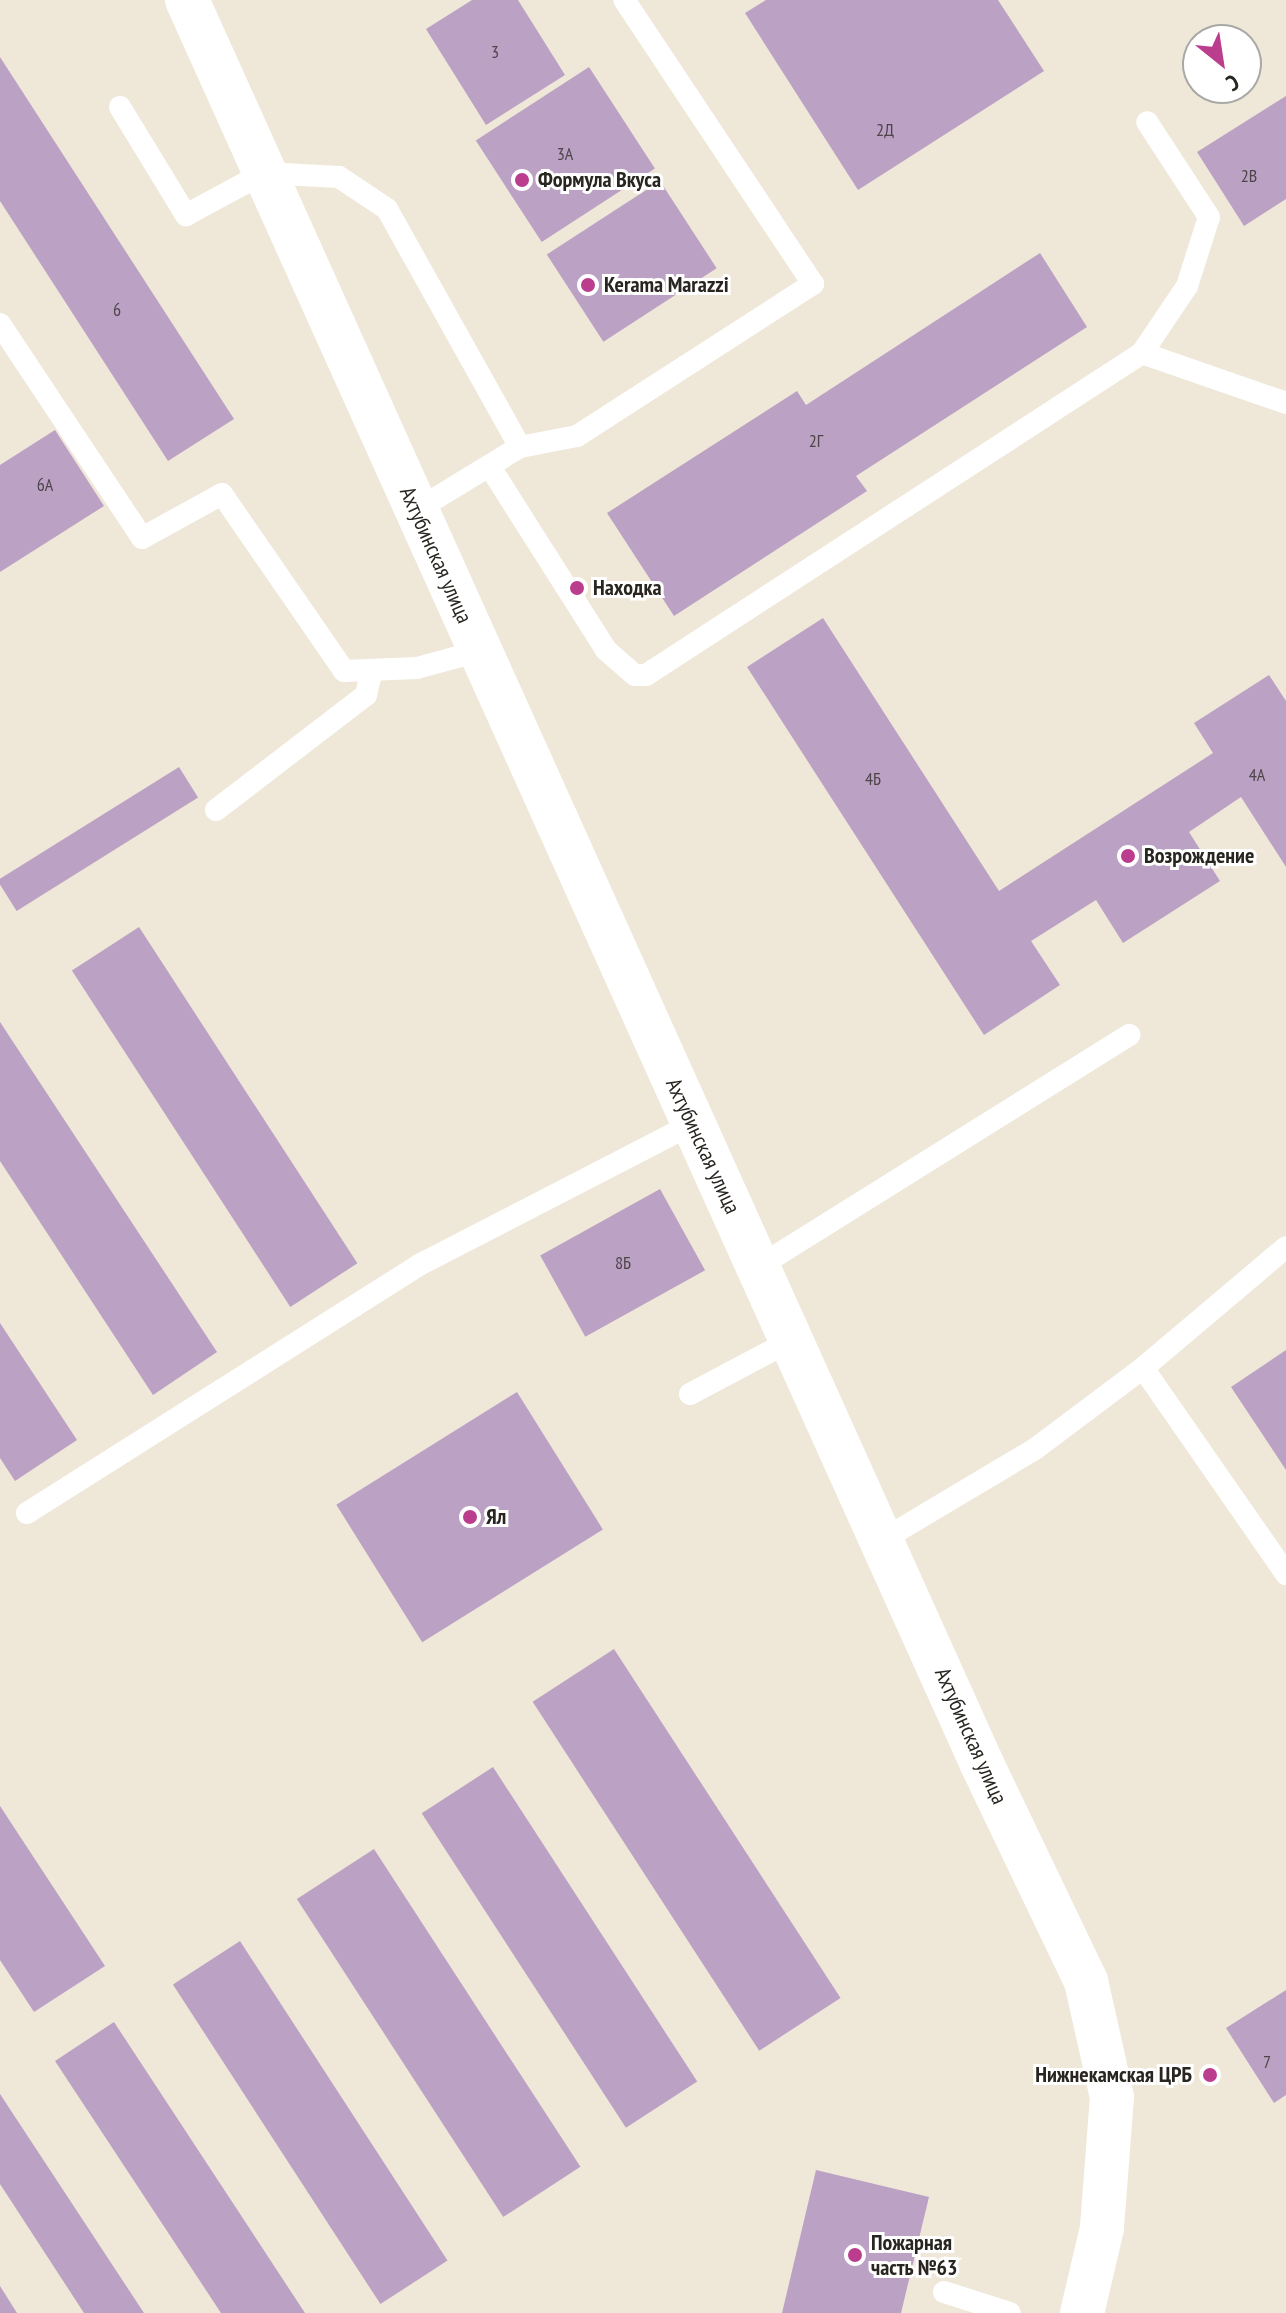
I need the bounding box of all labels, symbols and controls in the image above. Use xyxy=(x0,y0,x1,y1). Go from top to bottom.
north arrow xyxy=(1182,24,1262,104)
house number: 3 xyxy=(491,41,499,63)
text: С xyxy=(1222,68,1244,98)
house number: 2Д xyxy=(876,119,894,141)
house number: 3А xyxy=(557,143,573,165)
house number: 2В xyxy=(1241,165,1257,187)
place label: Формула Вкуса xyxy=(538,167,661,193)
marker: Формула Вкуса xyxy=(513,171,531,189)
place label: Kerama Marazzi xyxy=(604,272,729,298)
marker: Kerama Marazzi xyxy=(579,276,597,294)
house number: 6 xyxy=(113,299,121,321)
house number: 2Г xyxy=(809,430,823,452)
house number: 6А xyxy=(37,474,53,496)
street label: Ахтубинская улица xyxy=(394,483,478,627)
place label: Находка xyxy=(593,575,662,601)
marker: Находка xyxy=(568,579,586,597)
house number: 4А xyxy=(1249,764,1265,786)
house number: 4Б xyxy=(865,768,881,790)
place label: Возрождение xyxy=(1144,843,1254,869)
marker: Возрождение xyxy=(1119,847,1137,865)
street label: Ахтубинская улица xyxy=(660,1074,746,1218)
house number: 8Б xyxy=(615,1252,631,1274)
place label: Ял xyxy=(486,1504,506,1530)
marker: Ял xyxy=(461,1508,479,1526)
street label: Ахтубинская улица xyxy=(929,1664,1013,1808)
house number: 7 xyxy=(1263,2051,1271,2073)
place label: Нижнекамская ЦРБ xyxy=(1035,2062,1192,2088)
marker: Нижнекамская ЦРБ xyxy=(1199,2064,1221,2086)
place label: Пожарная часть №63 xyxy=(871,2229,958,2280)
marker: Пожарная часть №63 xyxy=(846,2246,864,2264)

